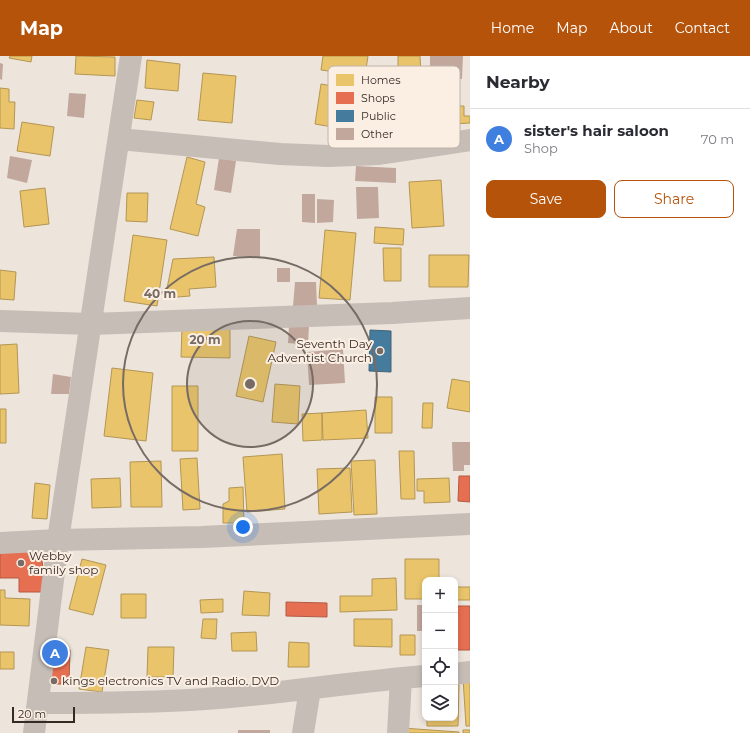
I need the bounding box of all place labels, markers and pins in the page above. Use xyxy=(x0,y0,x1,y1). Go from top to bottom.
place label: Seventh Day Adventist Church xyxy=(268,336,372,365)
marker: Seventh Day Adventist Church xyxy=(375,346,385,356)
centre of rings xyxy=(243,377,257,391)
place label: Webby family shop xyxy=(29,548,98,577)
marker: Webby family shop xyxy=(16,558,26,568)
pin: A xyxy=(42,638,68,668)
place label: kings electronics TV and Radio. DVD xyxy=(62,673,279,688)
marker: kings electronics TV and Radio. DVD xyxy=(49,676,59,686)

